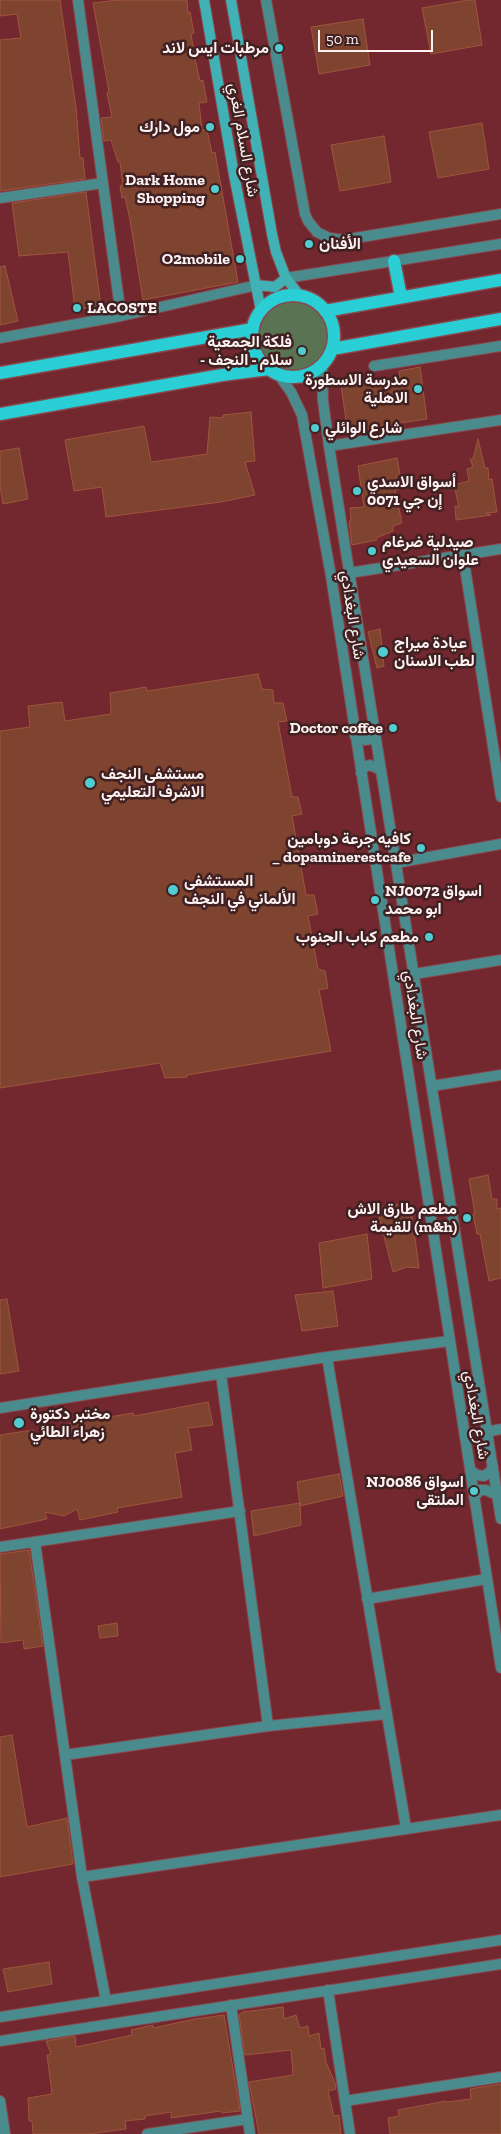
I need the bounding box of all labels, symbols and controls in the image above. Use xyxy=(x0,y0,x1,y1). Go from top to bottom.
scale bar xyxy=(321,20,436,52)
text: 50 m xyxy=(326,30,359,48)
place label: مرطبات ايس لاند xyxy=(162,38,269,58)
marker: مرطبات ايس لاند xyxy=(273,42,285,54)
street label: شارع السلام الغري xyxy=(224,82,262,198)
place label: مول دارك xyxy=(139,117,200,137)
marker: مول دارك xyxy=(204,121,216,133)
place label: Dark Home Shopping xyxy=(125,170,205,208)
marker: Dark Home Shopping xyxy=(209,183,221,195)
place label: الأفنان xyxy=(319,234,361,254)
marker: الأفنان xyxy=(303,238,315,250)
place label: O2mobile xyxy=(162,249,230,269)
marker: O2mobile xyxy=(234,253,246,265)
place label: LACOSTE xyxy=(87,298,157,318)
marker: LACOSTE xyxy=(71,302,83,314)
place label: فلكة الجمعية - سلام - النجف xyxy=(200,332,292,370)
marker: فلكة الجمعية - سلام - النجف xyxy=(296,345,308,357)
place label: مدرسة الاسطورة الاهلية xyxy=(305,370,408,408)
marker: مدرسة الاسطورة الاهلية xyxy=(412,383,424,395)
place label: شارع الوائلي xyxy=(325,418,402,438)
marker: شارع الوائلي xyxy=(309,422,321,434)
place label: أسواق الاسدي إن جي 0071 xyxy=(367,472,456,510)
marker: أسواق الاسدي إن جي 0071 xyxy=(351,485,363,497)
place label: صيدلية ضرغام علوان السعيدي xyxy=(382,532,479,570)
marker: صيدلية ضرغام علوان السعيدي xyxy=(366,545,378,557)
street label: شارع البغدادي xyxy=(335,569,369,661)
place label: عيادة ميراج لطب الاسنان xyxy=(394,633,475,671)
marker: عيادة ميراج لطب الاسنان xyxy=(376,645,390,659)
place label: Doctor coffee xyxy=(290,718,383,738)
marker: Doctor coffee xyxy=(387,722,399,734)
place label: مستشفى النجف الاشرف التعليمي xyxy=(101,764,204,802)
marker: مستشفى النجف الاشرف التعليمي xyxy=(83,776,97,790)
place label: كافيه جرعة دوبامين _ dopaminerestcafe xyxy=(272,829,411,867)
marker: كافيه جرعة دوبامين _ dopaminerestcafe xyxy=(415,842,427,854)
place label: المستشفى الألماني في النجف xyxy=(184,871,296,909)
place label: NJ0072 اسواق ابو محمد xyxy=(385,881,482,919)
marker: المستشفى الألماني في النجف xyxy=(166,883,180,897)
marker: NJ0072 اسواق ابو محمد xyxy=(369,894,381,906)
place label: مطعم كباب الجنوب xyxy=(296,927,419,947)
marker: مطعم كباب الجنوب xyxy=(423,931,435,943)
street label: شارع البغدادي xyxy=(398,969,432,1061)
place label: مطعم طارق الاش للقيمة (m&h) xyxy=(348,1199,457,1237)
marker: مطعم طارق الاش للقيمة (m&h) xyxy=(461,1212,473,1224)
street label: شارع البغدادي xyxy=(459,1369,493,1461)
place label: مختبر دكتورة زهراء الطائي xyxy=(30,1404,111,1442)
marker: مختبر دكتورة زهراء الطائي xyxy=(12,1416,26,1430)
place label: NJ0086 اسواق الملتقى xyxy=(366,1472,464,1510)
marker: NJ0086 اسواق الملتقى xyxy=(468,1485,480,1497)

